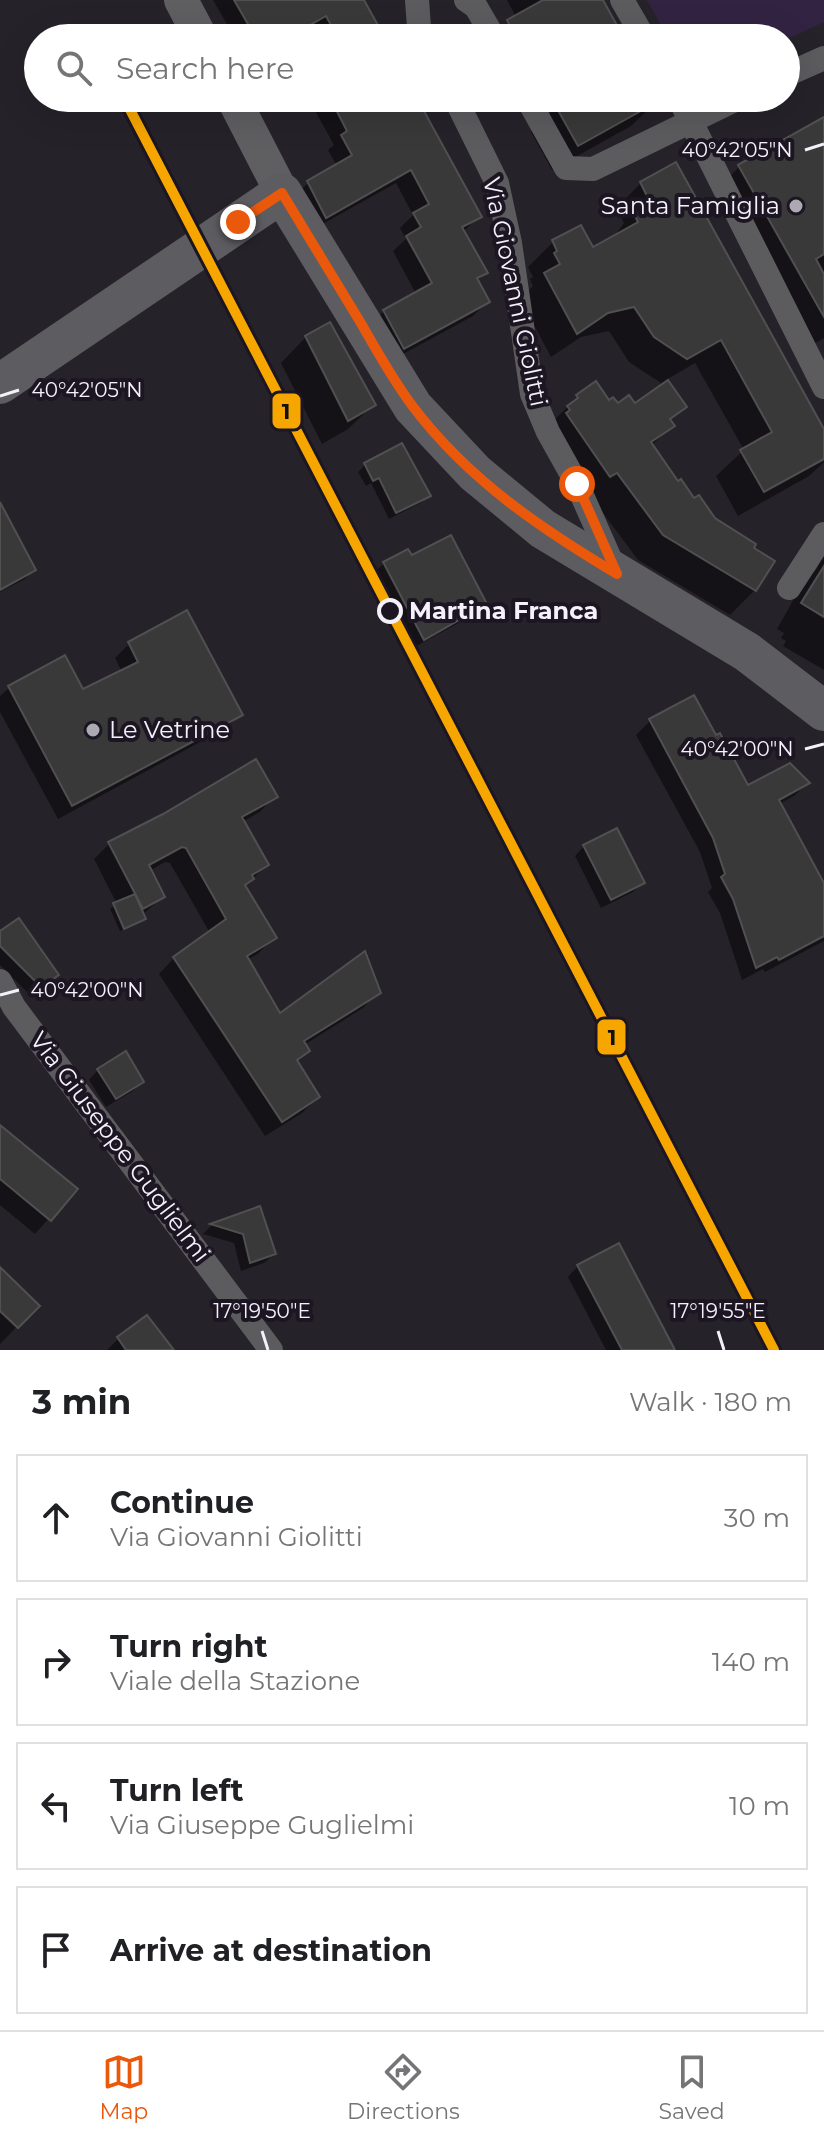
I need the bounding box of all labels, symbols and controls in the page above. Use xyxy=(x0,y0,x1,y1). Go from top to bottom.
search box xyxy=(24,24,800,112)
icon: search xyxy=(52,46,96,90)
text: Search here xyxy=(116,50,294,87)
text: 40°42'05"N xyxy=(681,138,793,162)
street label: Via Giovanni Giolitti xyxy=(477,175,554,409)
place label: Santa Famiglia xyxy=(601,191,780,220)
marker: Santa Famiglia xyxy=(787,197,805,215)
route end xyxy=(220,204,256,240)
text: 40°42'05"N xyxy=(31,378,143,402)
line badge: 1 xyxy=(271,392,302,430)
text: 1 xyxy=(282,398,290,425)
route start xyxy=(559,466,595,502)
place label: Martina Franca xyxy=(409,596,598,625)
marker: Martina Franca xyxy=(378,599,402,623)
place label: Le Vetrine xyxy=(109,715,230,744)
marker: Le Vetrine xyxy=(84,721,102,739)
text: 40°42'00"N xyxy=(680,737,794,761)
text: 40°42'00"N xyxy=(30,978,144,1002)
line badge: 1 xyxy=(596,1018,627,1056)
text: 1 xyxy=(608,1024,616,1051)
street label: Via Giuseppe Guglielmi xyxy=(24,1026,216,1268)
text: 17°19'50"E xyxy=(213,1299,311,1323)
text: 17°19'55"E xyxy=(670,1299,766,1323)
text: 3 min xyxy=(32,1381,131,1423)
text: Walk · 180 m xyxy=(629,1386,792,1418)
text: Continue xyxy=(110,1484,254,1521)
icon: ahead xyxy=(34,1496,78,1540)
text: 30 m xyxy=(724,1502,790,1534)
text: Via Giovanni Giolitti xyxy=(110,1521,363,1553)
text: Turn right xyxy=(110,1628,267,1665)
icon: right xyxy=(34,1640,78,1684)
text: 140 m xyxy=(712,1646,790,1678)
text: Viale della Stazione xyxy=(110,1665,360,1697)
text: Turn left xyxy=(110,1772,243,1809)
icon: left xyxy=(34,1784,78,1828)
text: 10 m xyxy=(729,1790,790,1822)
text: Via Giuseppe Guglielmi xyxy=(110,1809,414,1841)
icon: arrive xyxy=(34,1928,78,1972)
text: Arrive at destination xyxy=(110,1932,432,1969)
tab: Map xyxy=(99,2050,148,2125)
tab: Directions xyxy=(347,2050,460,2125)
tab: Saved xyxy=(659,2050,725,2125)

